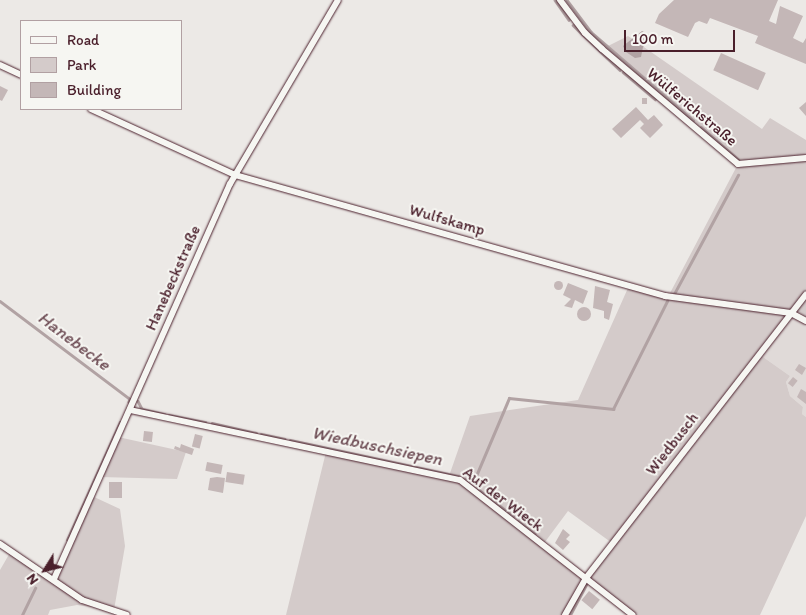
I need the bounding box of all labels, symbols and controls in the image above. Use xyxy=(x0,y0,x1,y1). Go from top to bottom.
legend xyxy=(20,20,182,110)
scale bar xyxy=(626,20,737,52)
text: 100 m xyxy=(632,30,673,48)
text: Road xyxy=(67,31,99,49)
text: Park xyxy=(67,56,97,74)
street label: Wülferichstraße xyxy=(643,64,741,150)
text: Building xyxy=(67,81,121,99)
street label: Wulfskamp xyxy=(407,200,487,240)
street label: Hanebeckstraße xyxy=(141,222,205,334)
water label: Hanebecke xyxy=(34,307,114,375)
street label: Wiedbusch xyxy=(642,409,702,479)
water label: Wiedbuschsiepen xyxy=(310,422,444,470)
street label: Auf der Wieck xyxy=(459,463,547,535)
north arrow xyxy=(20,545,70,595)
text: N xyxy=(23,570,42,588)

